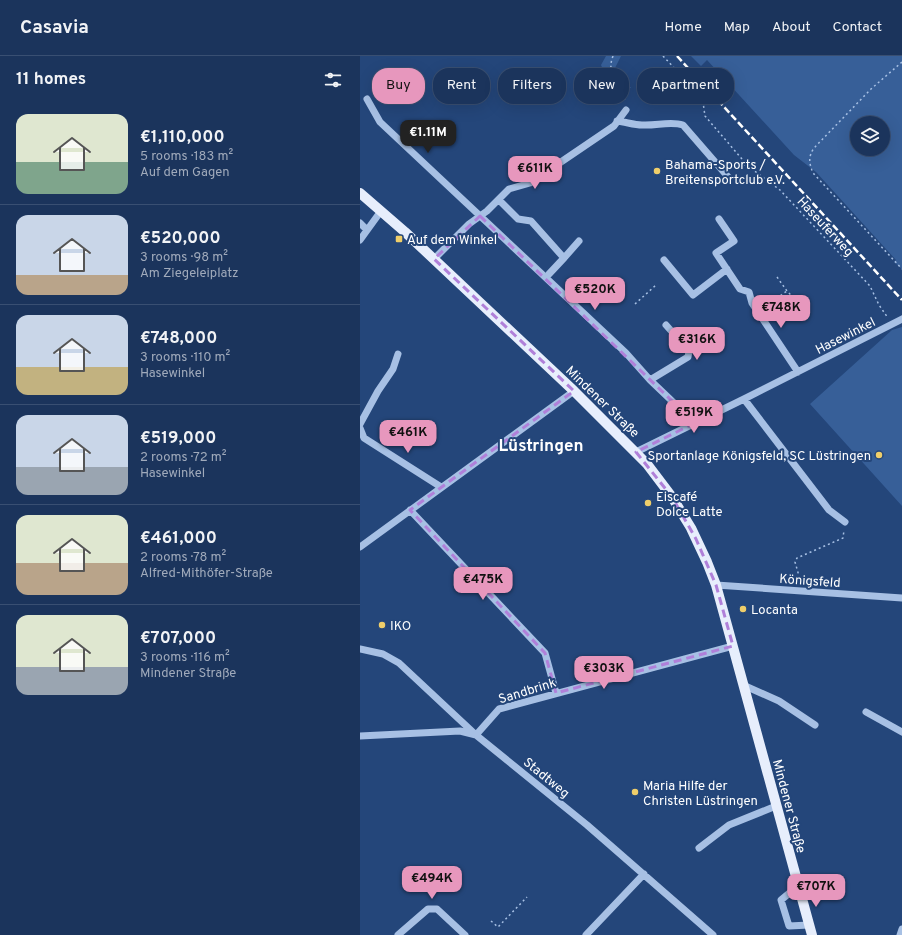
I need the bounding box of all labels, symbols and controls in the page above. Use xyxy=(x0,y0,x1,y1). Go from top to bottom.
text: Casavia xyxy=(20,16,89,40)
text: Home xyxy=(665,19,702,36)
text: Map xyxy=(724,19,750,36)
text: About xyxy=(772,19,811,36)
text: Contact xyxy=(833,19,882,36)
chip: Buy xyxy=(372,68,425,104)
chip: Rent xyxy=(433,68,490,104)
chip: Filters xyxy=(498,68,566,104)
chip: New xyxy=(574,68,629,104)
chip: Apartment xyxy=(637,68,734,104)
text: 11 homes xyxy=(16,69,86,91)
icon: filters xyxy=(322,69,344,91)
map controls xyxy=(850,116,890,156)
button: layers xyxy=(850,116,890,156)
pin: €1.11M xyxy=(395,120,461,154)
text: €1.11M xyxy=(409,125,447,141)
text: €1,110,000 xyxy=(140,127,225,149)
icon: home xyxy=(48,130,96,178)
text: 5 rooms · 183 m² xyxy=(140,149,233,165)
pin: €611K xyxy=(507,156,563,190)
place label: Bahama-Sports / Breitensportclub e.V. xyxy=(665,158,785,189)
text: €611K xyxy=(517,161,553,177)
text: Auf dem Gagen xyxy=(140,165,230,181)
marker: Bahama-Sports / Breitensportclub e.V. xyxy=(652,166,662,176)
street label: Haseuferweg xyxy=(793,194,856,261)
text: €520,000 xyxy=(140,228,221,250)
icon: home xyxy=(48,231,96,279)
place label: Auf dem Winkel xyxy=(407,233,497,249)
marker: Auf dem Winkel xyxy=(394,234,404,244)
text: 3 rooms · 98 m² xyxy=(140,250,228,266)
text: Am Ziegeleiplatz xyxy=(140,266,239,282)
pin: €520K xyxy=(567,277,623,311)
text: €520K xyxy=(574,282,616,298)
pin: €748K xyxy=(753,295,809,329)
text: €748K xyxy=(761,300,801,316)
street label: Hasewinkel xyxy=(813,315,879,359)
pin: €316K xyxy=(669,327,725,361)
text: €748,000 xyxy=(140,328,217,350)
icon: home xyxy=(48,331,96,379)
text: €316K xyxy=(678,332,716,348)
text: 3 rooms · 110 m² xyxy=(140,350,230,366)
street label: Mindener Straße xyxy=(561,363,642,442)
text: Hasewinkel xyxy=(140,366,205,382)
pin: €519K xyxy=(666,400,722,434)
text: €519K xyxy=(675,405,713,421)
pin: €461K xyxy=(380,420,436,454)
text: €461K xyxy=(389,425,427,441)
text: €519,000 xyxy=(140,428,216,450)
icon: home xyxy=(48,431,96,479)
district label: Lüstringen xyxy=(499,436,584,458)
place label: Sportanlage Königsfeld, SC Lüstringen xyxy=(647,449,871,465)
text: 2 rooms · 72 m² xyxy=(140,450,226,466)
marker: Sportanlage Königsfeld, SC Lüstringen xyxy=(874,450,884,460)
text: Hasewinkel xyxy=(140,466,205,482)
place label: Eiscafé Dolce Latte xyxy=(656,490,722,521)
marker: Eiscafé Dolce Latte xyxy=(643,498,653,508)
text: €461,000 xyxy=(140,528,217,550)
icon: home xyxy=(48,531,96,579)
text: 2 rooms · 78 m² xyxy=(140,550,226,566)
text: Alfred-Mithöfer-Straße xyxy=(140,566,273,582)
pin: €475K xyxy=(455,567,511,601)
text: €475K xyxy=(463,572,503,588)
street label: Königsfeld xyxy=(779,572,841,592)
place label: Locanta xyxy=(751,603,798,619)
marker: Locanta xyxy=(738,604,748,614)
place label: IKO xyxy=(390,619,411,635)
marker: IKO xyxy=(377,620,387,630)
text: €707,000 xyxy=(140,628,216,650)
icon: home xyxy=(48,631,96,679)
text: 3 rooms · 116 m² xyxy=(140,650,230,666)
pin: €303K xyxy=(576,656,632,690)
text: €303K xyxy=(583,661,625,677)
text: Mindener Straße xyxy=(140,666,236,682)
street label: Sandbrink xyxy=(497,676,558,708)
street label: Stadtweg xyxy=(519,755,572,802)
street label: Mindener Straße xyxy=(768,758,808,855)
place label: Maria Hilfe der Christen Lüstringen xyxy=(643,779,758,810)
marker: Maria Hilfe der Christen Lüstringen xyxy=(630,787,640,797)
pin: €494K xyxy=(404,866,460,900)
text: €494K xyxy=(411,871,453,887)
pin: €707K xyxy=(788,874,844,908)
text: €707K xyxy=(796,879,836,895)

